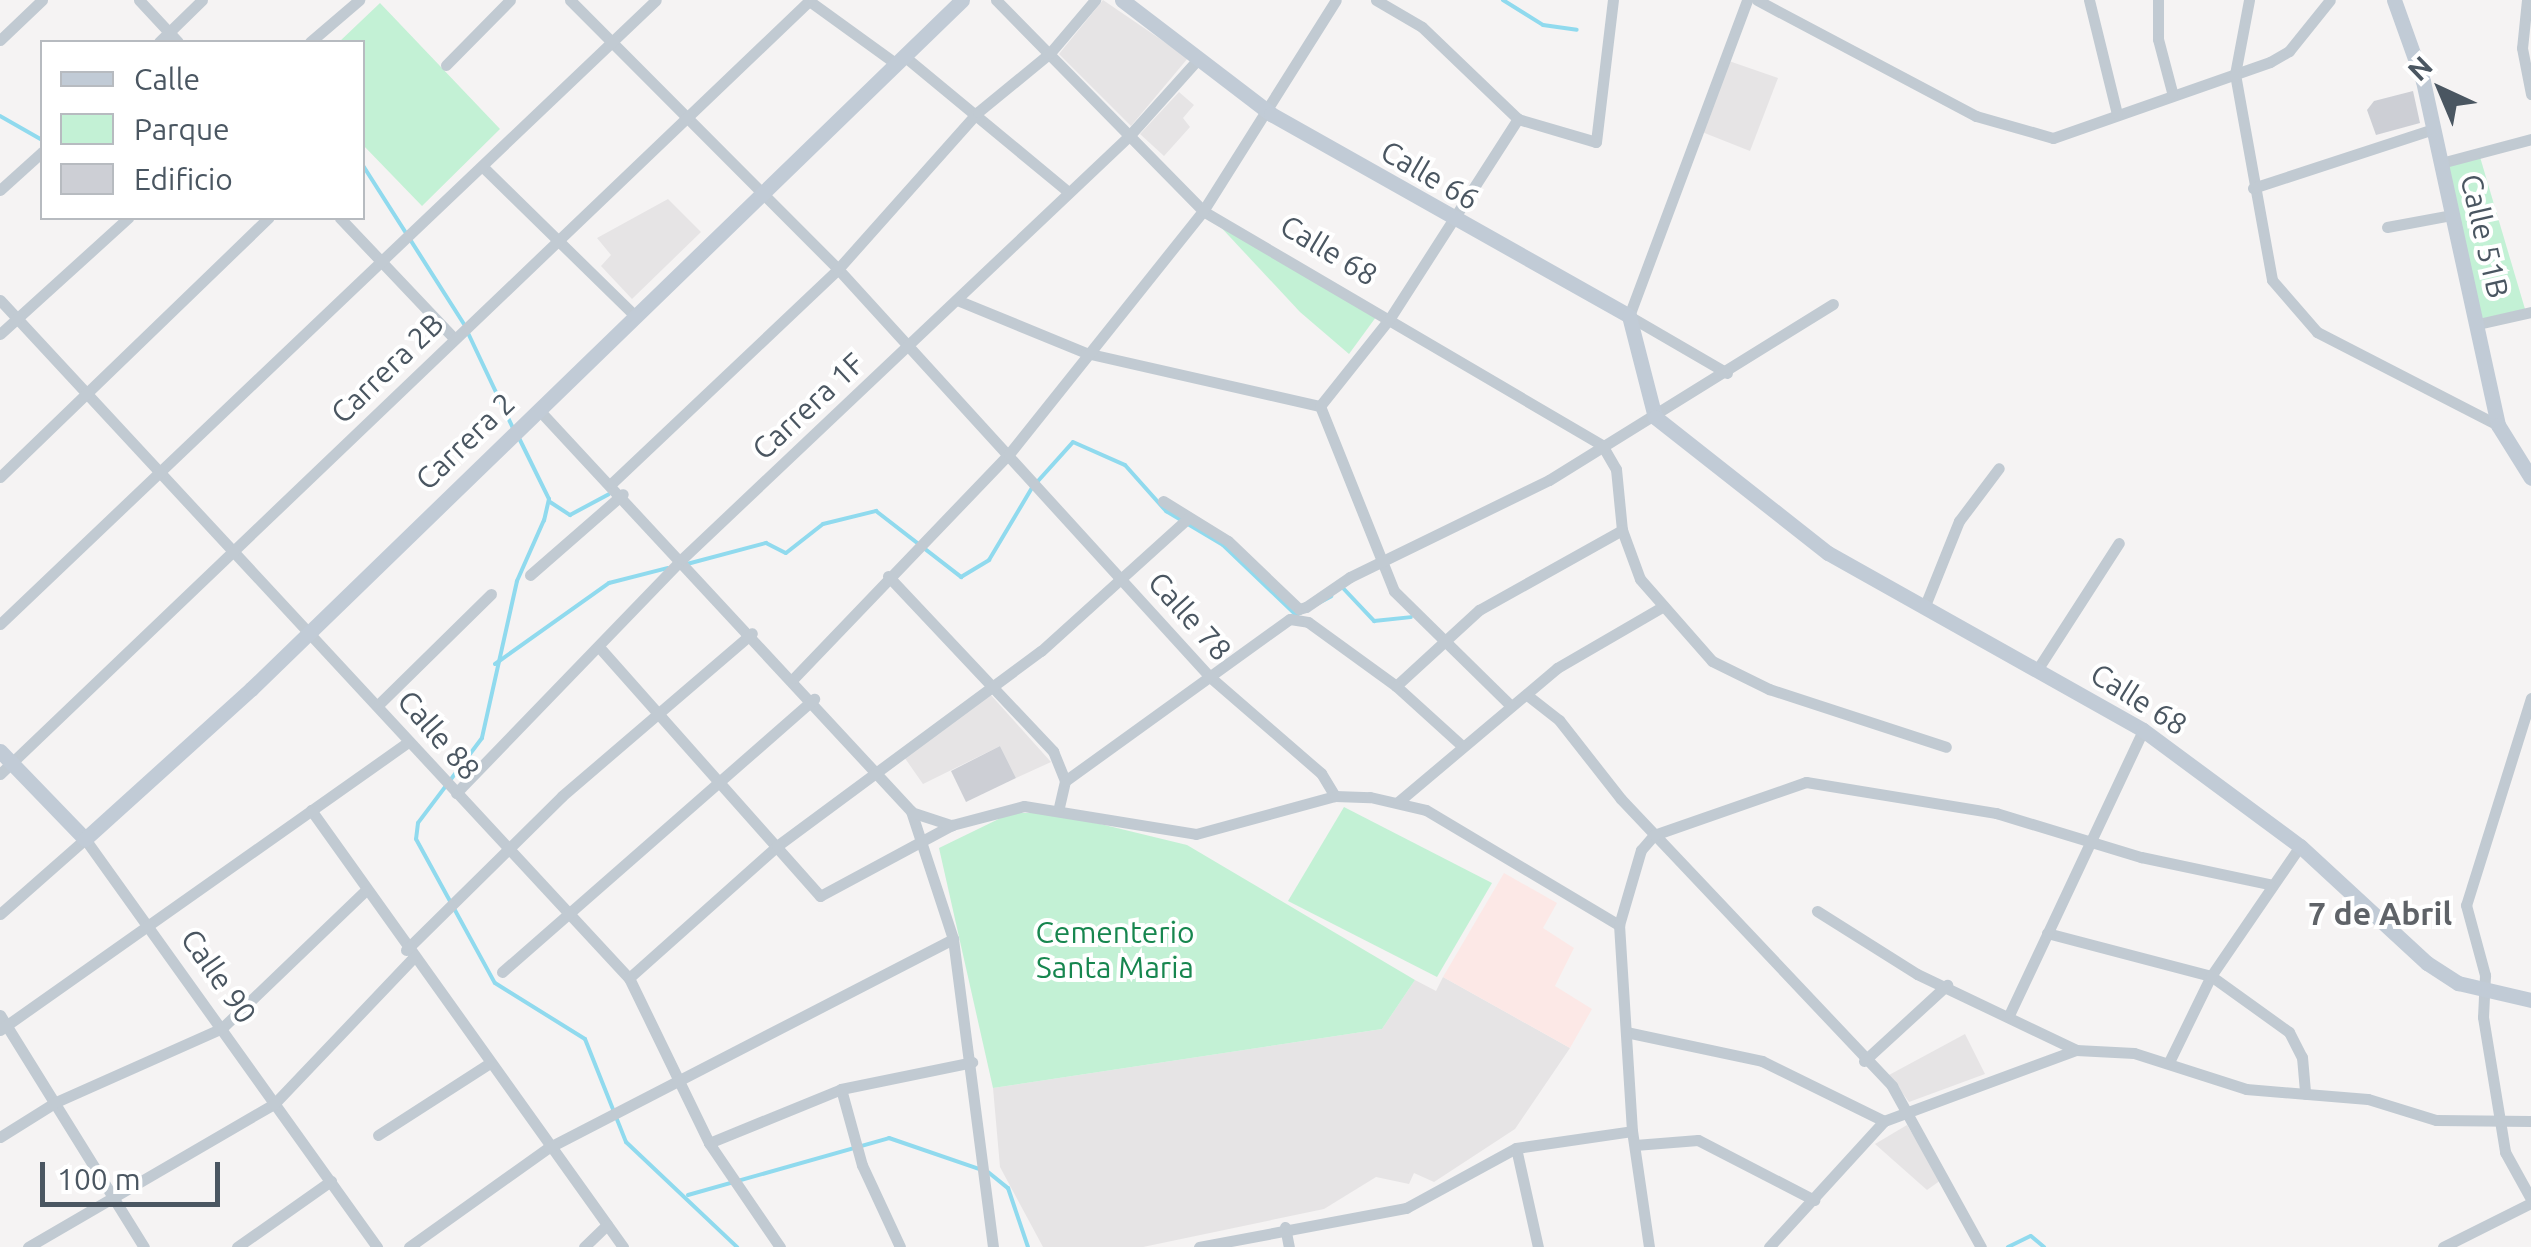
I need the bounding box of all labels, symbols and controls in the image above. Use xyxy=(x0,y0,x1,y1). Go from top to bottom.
legend xyxy=(40,40,365,220)
north arrow xyxy=(2391,40,2491,140)
text: N xyxy=(2402,50,2438,86)
text: Calle xyxy=(134,62,200,96)
text: Parque xyxy=(134,112,230,146)
street label: Calle 66 xyxy=(1375,133,1485,217)
text: Edificio xyxy=(134,162,233,196)
street label: Calle 51B xyxy=(2453,171,2517,301)
street label: Calle 68 xyxy=(1274,207,1384,293)
street label: Carrera 2B xyxy=(323,305,451,431)
street label: Carrera 1F xyxy=(745,345,871,467)
street label: Carrera 2 xyxy=(408,385,522,497)
street label: Calle 78 xyxy=(1141,564,1239,668)
street label: Calle 68 xyxy=(2084,655,2194,743)
street label: Calle 88 xyxy=(390,683,488,787)
district label: 7 de Abril xyxy=(2308,894,2452,932)
park label: Cementerio Santa Maria xyxy=(1036,914,1194,984)
street label: Calle 90 xyxy=(174,922,264,1030)
scale bar xyxy=(45,1142,225,1204)
text: 100 m xyxy=(57,1162,141,1196)

